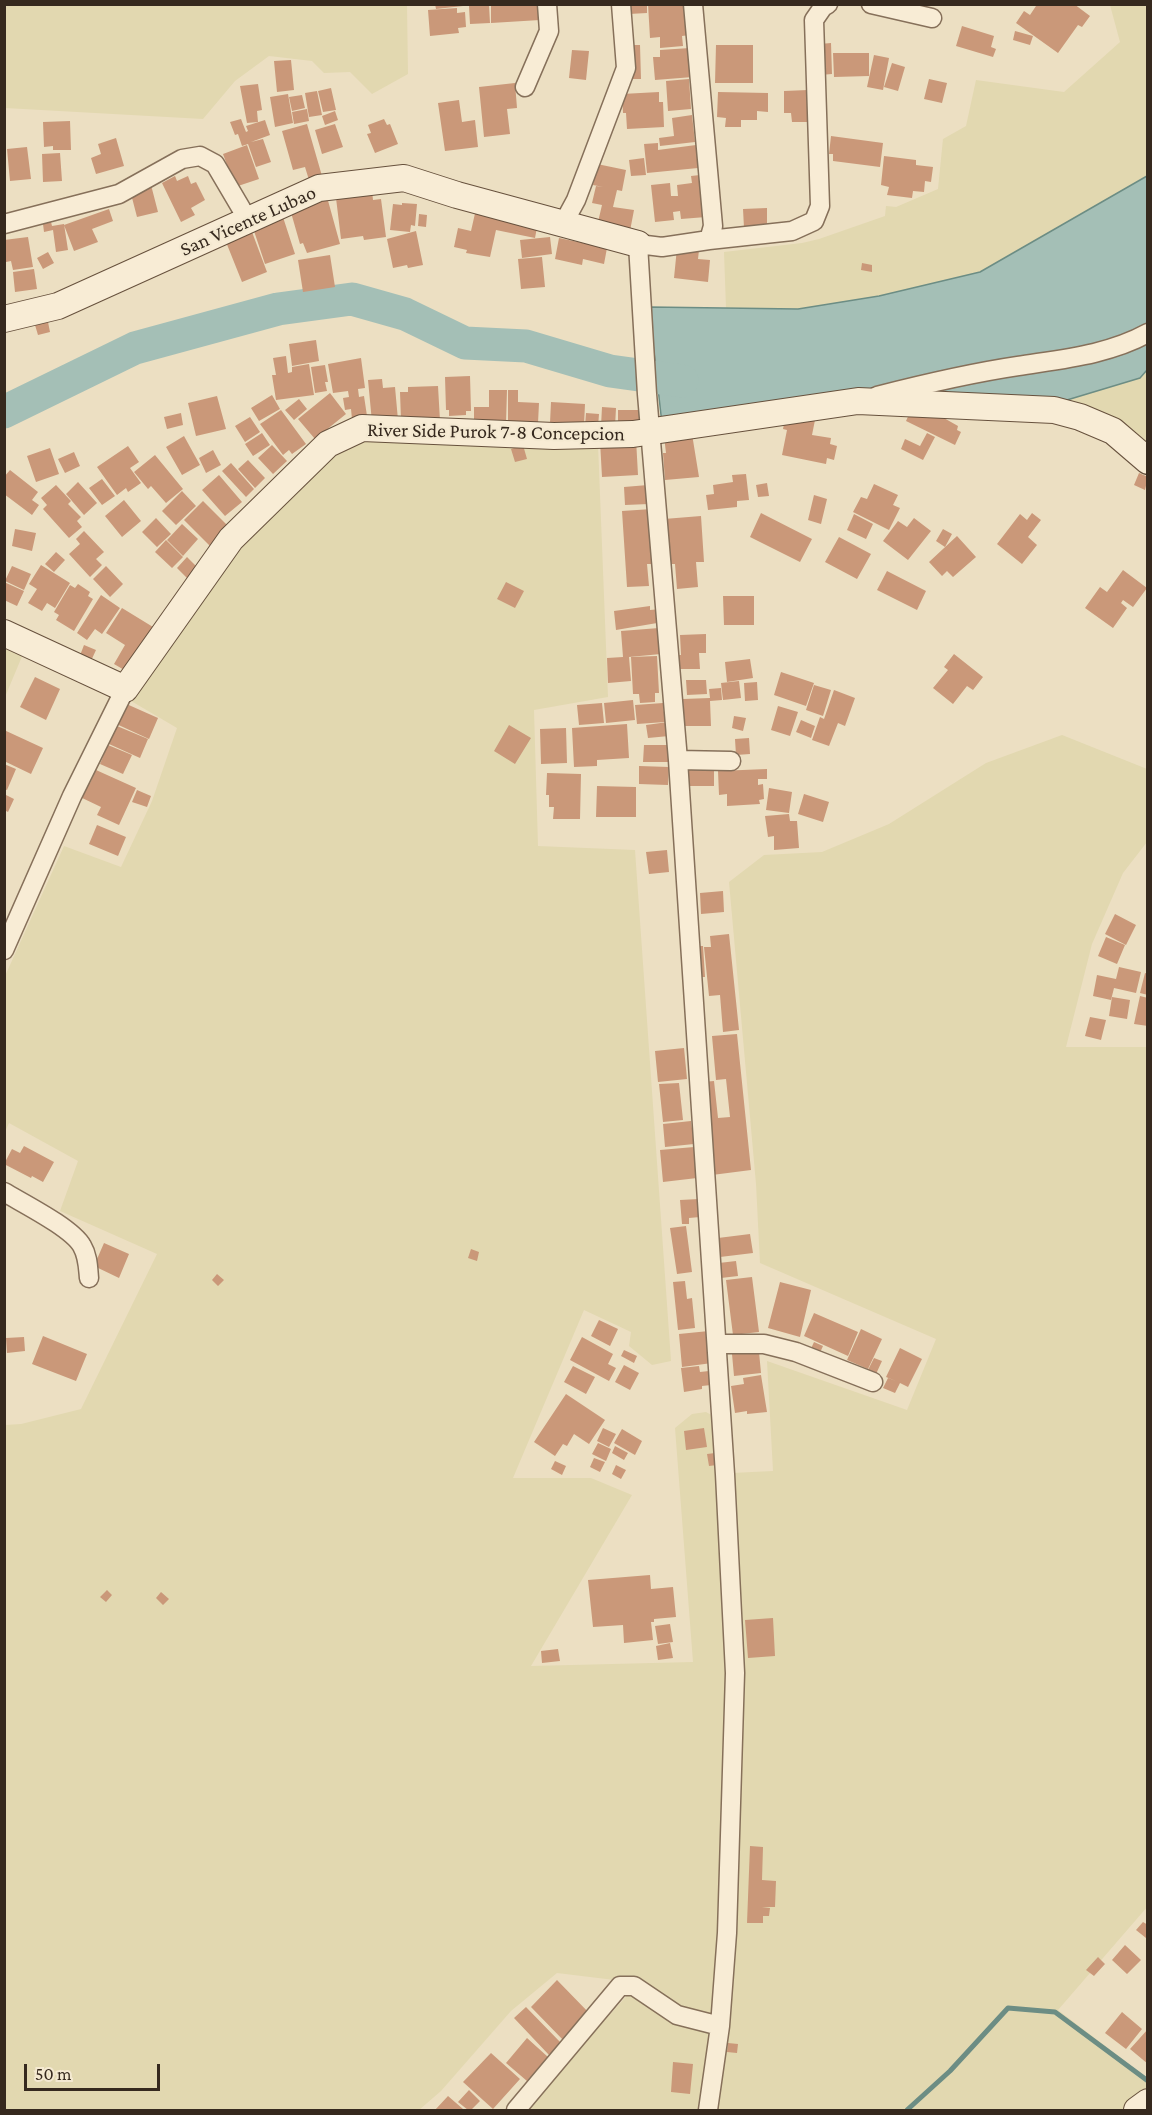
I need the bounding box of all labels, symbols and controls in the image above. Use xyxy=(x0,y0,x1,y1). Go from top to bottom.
street label: San Vicente Lubao xyxy=(176,180,320,262)
street label: River Side Purok 7-8 Concepcion xyxy=(367,418,625,446)
scale bar xyxy=(27,2052,164,2090)
text: 50 m xyxy=(35,2064,72,2084)

